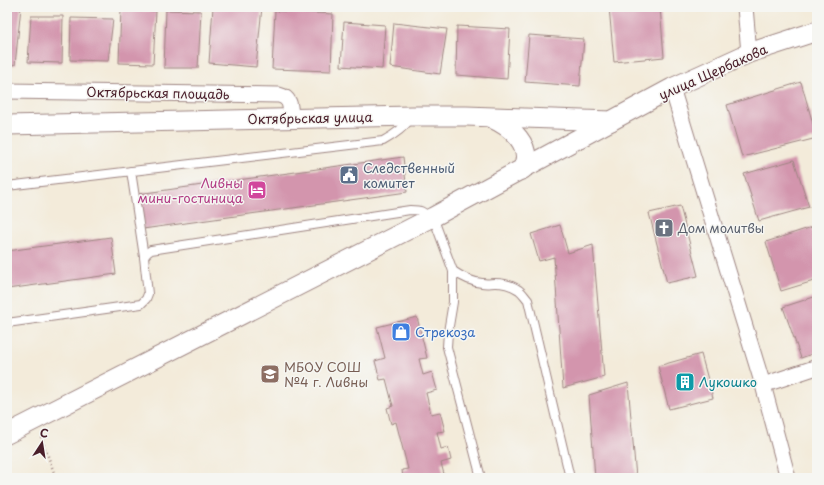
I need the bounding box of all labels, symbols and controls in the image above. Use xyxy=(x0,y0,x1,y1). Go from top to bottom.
street label: улица Щербакова xyxy=(655,39,771,104)
street label: Октябрьская площадь xyxy=(86,82,230,103)
street label: Октябрьская улица xyxy=(247,107,373,128)
place label: Следственный комитет xyxy=(363,158,455,192)
public building icon: Следственный комитет xyxy=(338,164,360,186)
place label: Ливны мини-гостиница xyxy=(138,173,244,207)
hotel icon: Ливны мини-гостиница xyxy=(246,179,268,201)
church icon: Дом молитвы xyxy=(653,217,675,239)
place label: Дом молитвы xyxy=(677,218,764,237)
shop icon: Стрекоза xyxy=(390,321,412,343)
place label: Стрекоза xyxy=(415,322,476,341)
place label: МБОУ СОШ №4 г. Ливны xyxy=(284,357,368,391)
school or university icon: МБОУ СОШ №4 г. Ливны xyxy=(259,363,281,385)
building icon: Лукошко xyxy=(674,371,696,393)
place label: Лукошко xyxy=(699,372,757,391)
north arrow xyxy=(22,423,62,463)
text: С xyxy=(38,424,50,442)

